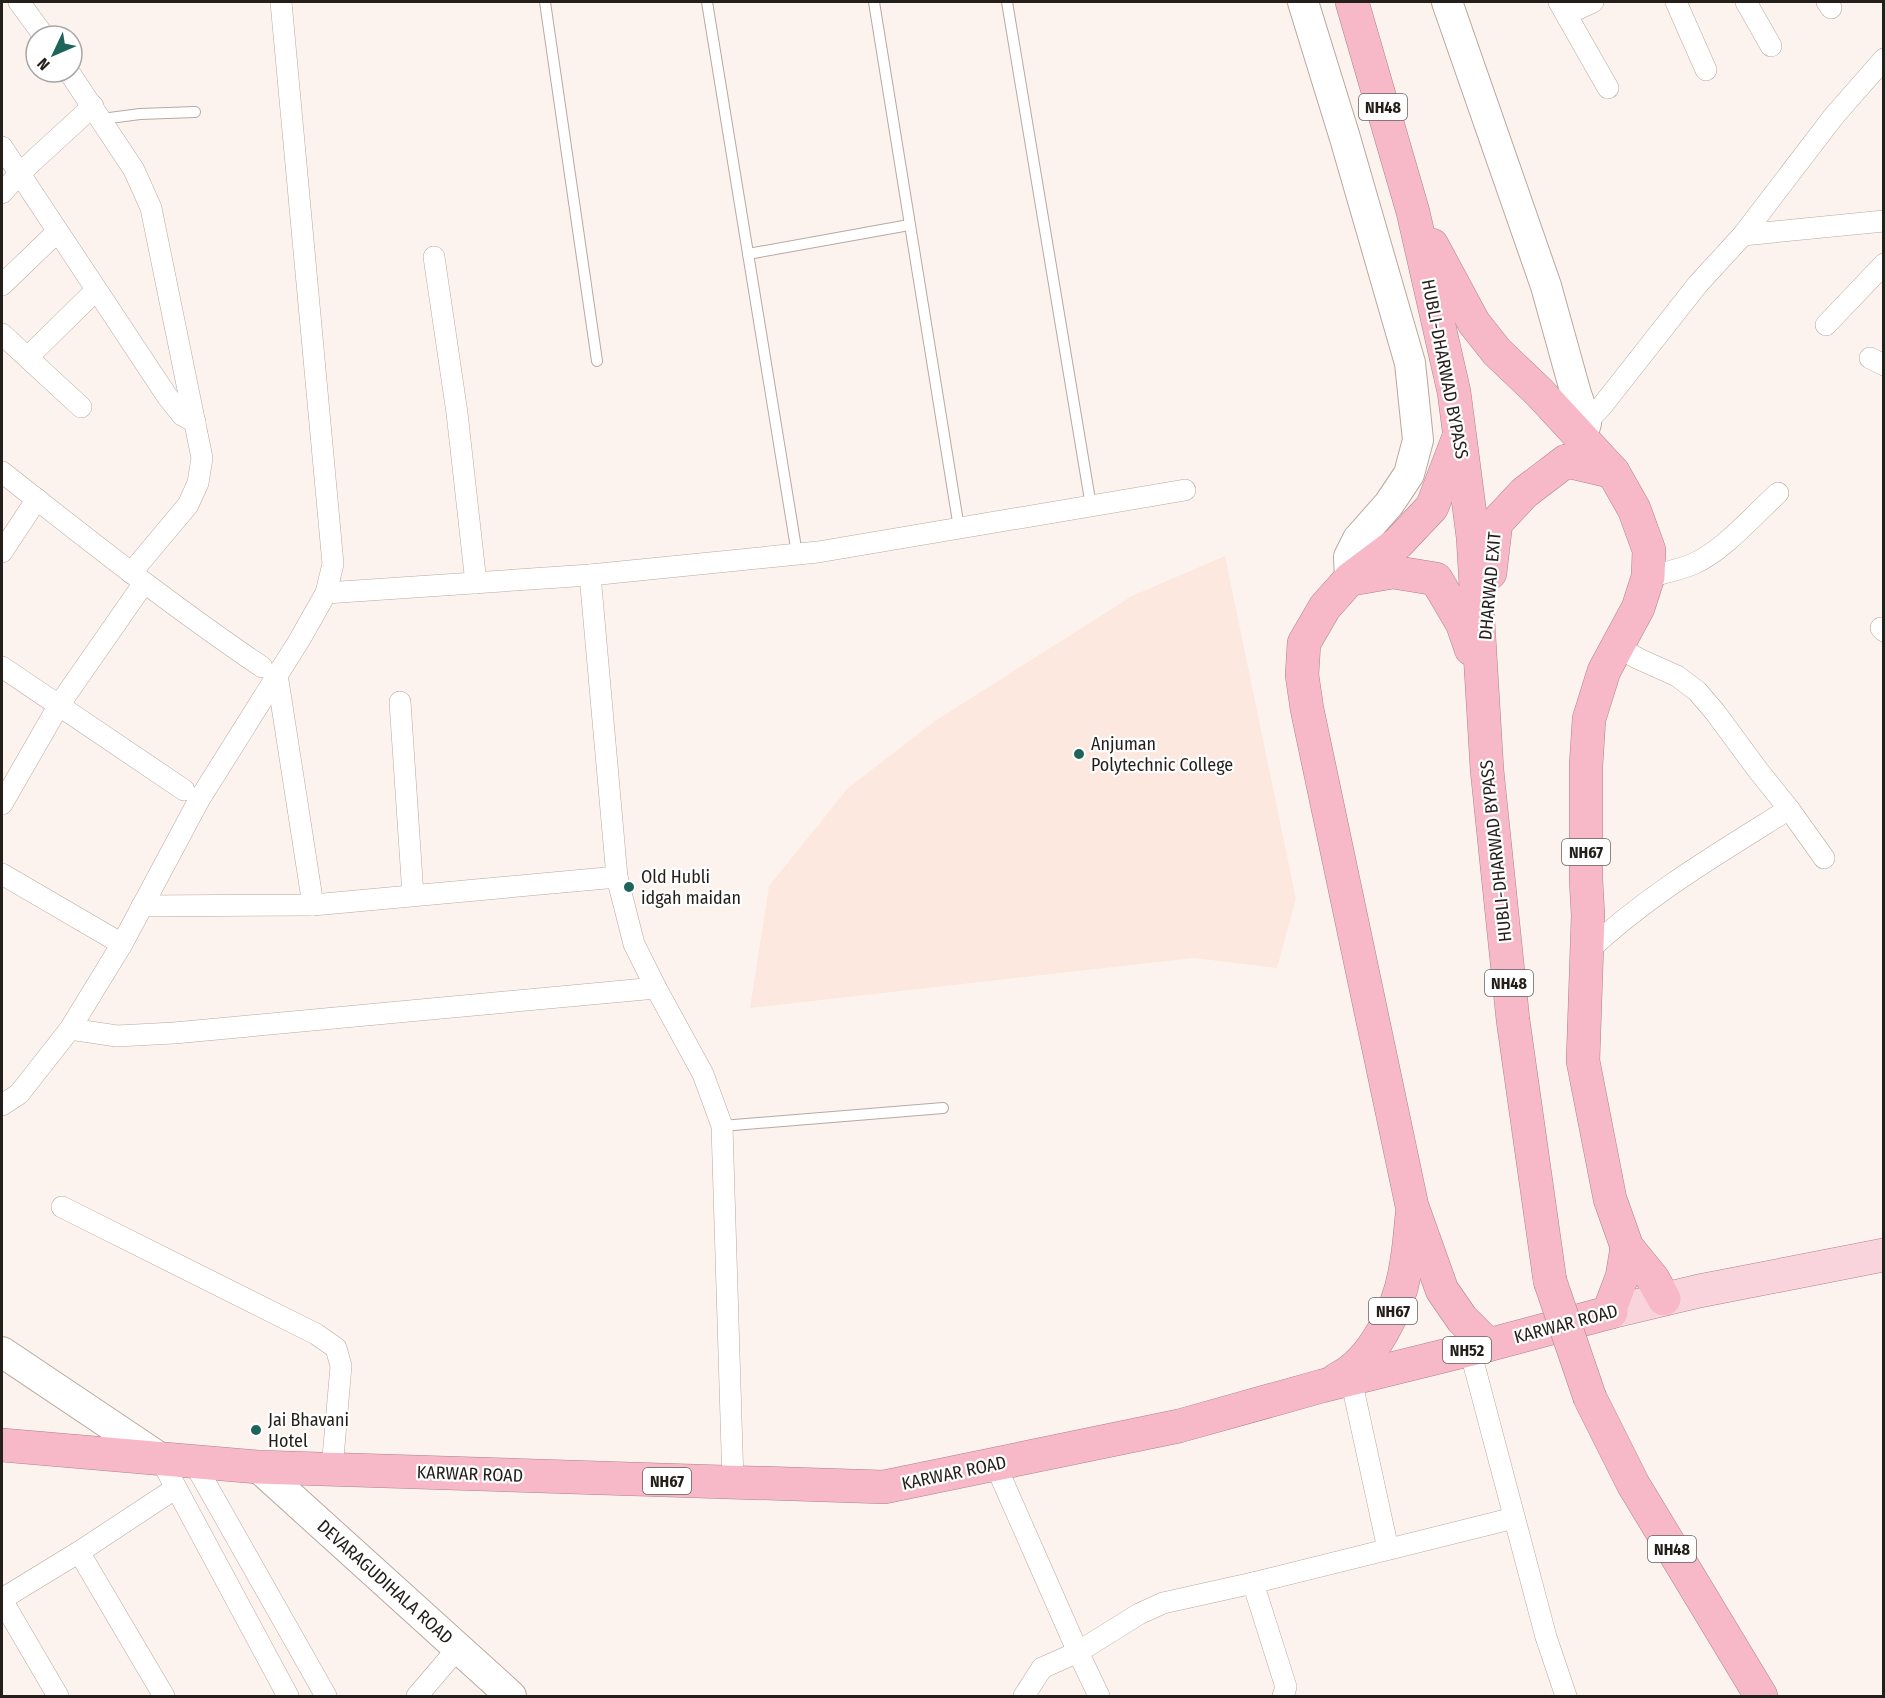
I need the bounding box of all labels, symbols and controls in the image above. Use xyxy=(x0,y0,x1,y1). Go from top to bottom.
north arrow xyxy=(24,24,84,84)
text: N xyxy=(33,54,54,74)
road number: NH48 xyxy=(1359,94,1407,120)
street label: HUBLI-DHARWAD BYPASS xyxy=(1417,277,1473,461)
street label: DHARWAD EXIT xyxy=(1474,530,1506,641)
place label: Anjuman Polytechnic College xyxy=(1091,733,1233,776)
marker: Anjuman Polytechnic College xyxy=(1072,747,1086,761)
street label: HUBLI-DHARWAD BYPASS xyxy=(1476,759,1516,943)
road number: NH67 xyxy=(1562,839,1610,865)
place label: Old Hubli idgah maidan xyxy=(641,866,741,909)
marker: Old Hubli idgah maidan xyxy=(622,880,636,894)
road number: NH48 xyxy=(1485,970,1533,996)
road number: NH67 xyxy=(1369,1298,1417,1324)
street label: KARWAR ROAD xyxy=(1512,1300,1620,1348)
road number: NH52 xyxy=(1443,1337,1491,1363)
place label: Jai Bhavani Hotel xyxy=(268,1409,349,1452)
marker: Jai Bhavani Hotel xyxy=(249,1423,263,1437)
street label: KARWAR ROAD xyxy=(900,1451,1008,1495)
street label: KARWAR ROAD xyxy=(416,1461,524,1487)
road number: NH67 xyxy=(643,1468,691,1494)
street label: DEVARAGUDIHALA ROAD xyxy=(313,1515,457,1649)
road number: NH48 xyxy=(1648,1536,1696,1562)

